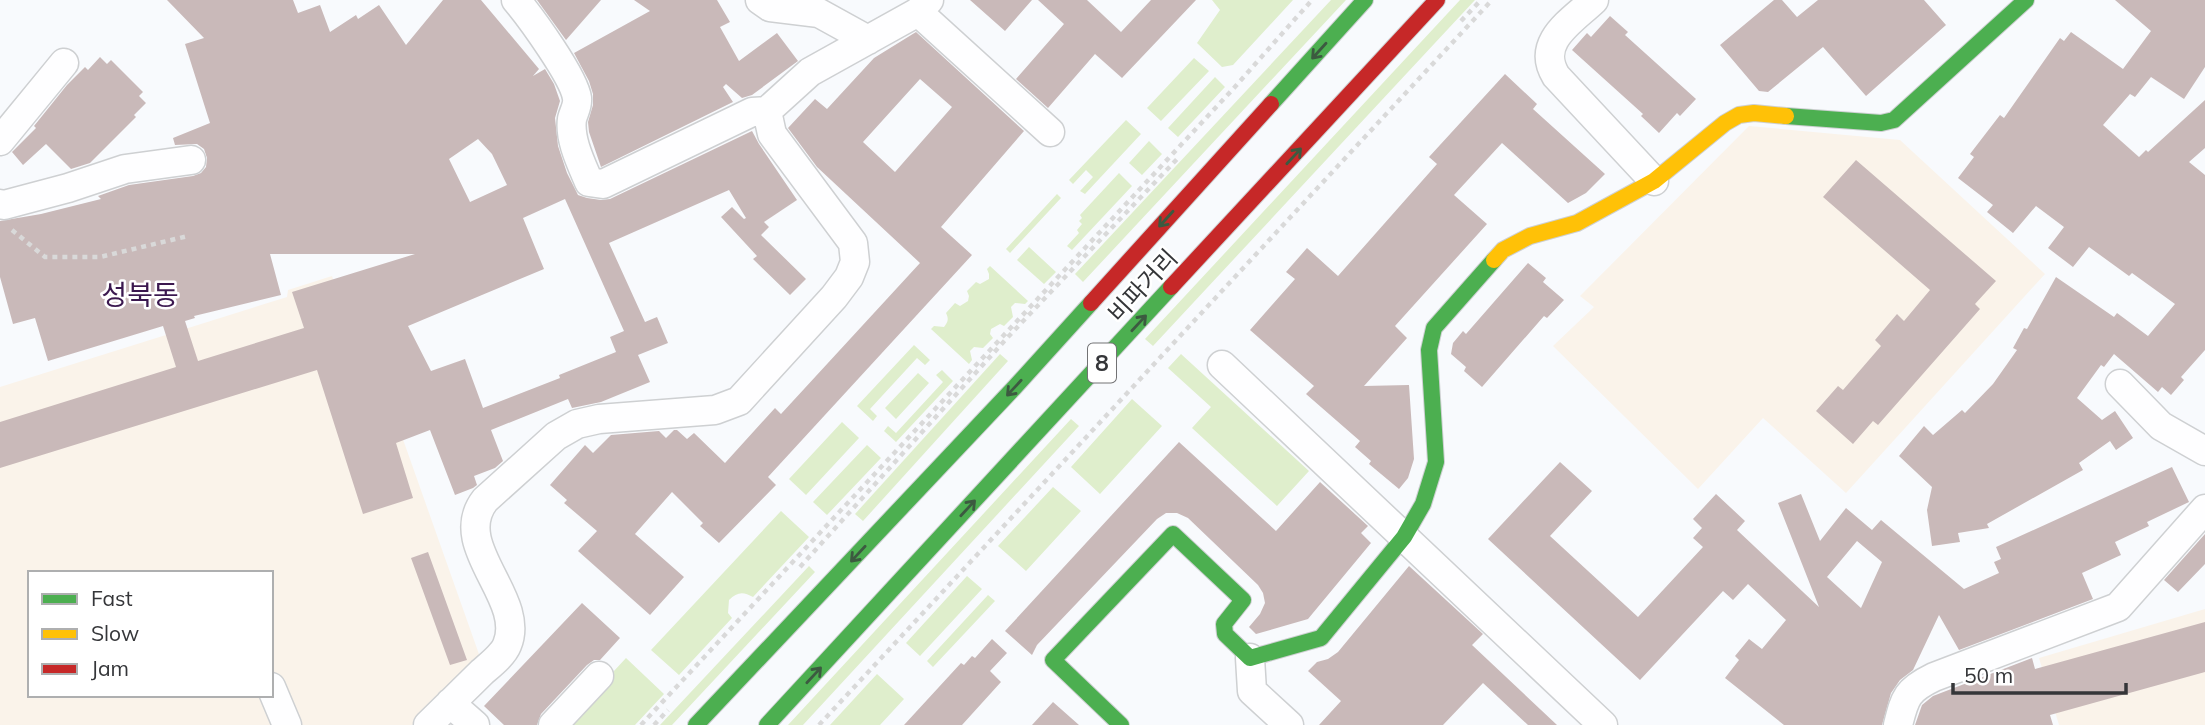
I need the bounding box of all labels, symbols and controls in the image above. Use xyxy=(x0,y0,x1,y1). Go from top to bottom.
one-way arrow xyxy=(1311,42,1327,60)
one-way arrow xyxy=(1285,148,1302,165)
one-way arrow xyxy=(1159,210,1175,228)
street label: 비파거리 xyxy=(1101,243,1183,328)
district label: 성북동 xyxy=(101,277,179,312)
one-way arrow xyxy=(1131,315,1148,332)
road number: 8 xyxy=(1088,344,1116,382)
one-way arrow xyxy=(1006,379,1022,397)
one-way arrow xyxy=(960,499,976,517)
one-way arrow xyxy=(849,545,866,562)
legend xyxy=(28,571,273,697)
text: Fast xyxy=(91,585,133,611)
text: Slow xyxy=(91,620,139,646)
scale bar xyxy=(1953,652,2126,696)
text: Jam xyxy=(91,655,129,681)
text: 50 m xyxy=(1964,662,2013,688)
one-way arrow xyxy=(805,667,822,684)

